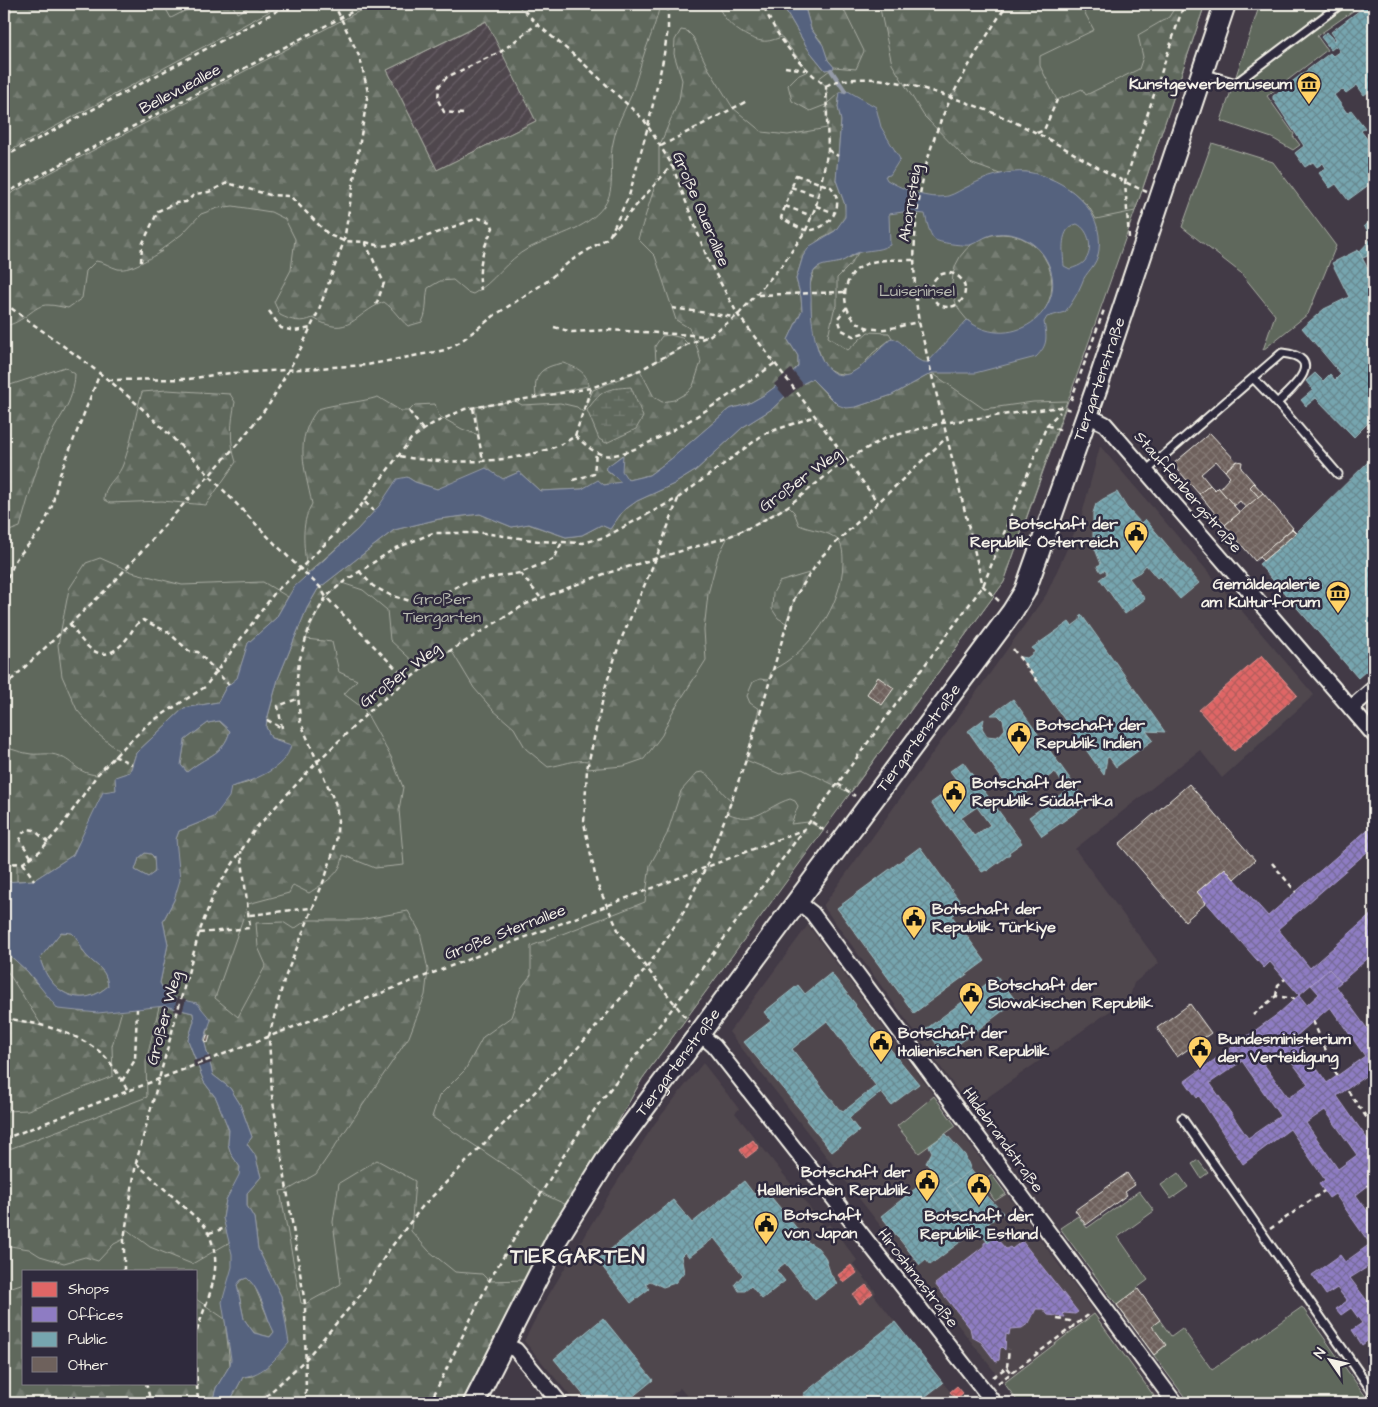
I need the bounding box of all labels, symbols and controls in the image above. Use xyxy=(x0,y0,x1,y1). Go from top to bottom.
street label: Bellevueallee xyxy=(135,58,225,120)
museum icon: Kunstgewerbemuseum xyxy=(1296,71,1322,105)
place label: Kunstgewerbemuseum xyxy=(1129,73,1293,97)
street label: Große Querallee xyxy=(667,148,735,270)
street label: Ahornsteig xyxy=(893,163,928,243)
park label: Luiseninsel xyxy=(879,280,955,302)
street label: Tiergartenstraße xyxy=(1068,314,1131,444)
street label: Stauffenbergstraße xyxy=(1128,426,1247,559)
street label: Großer Weg xyxy=(755,443,846,518)
place label: Botschaft der Republik Österreich xyxy=(970,513,1119,553)
public building icon: Botschaft der Republik Österreich xyxy=(1123,520,1149,554)
place label: Gemäldegalerie am Kulturforum xyxy=(1200,573,1321,613)
museum icon: Gemäldegalerie am Kulturforum xyxy=(1325,580,1351,614)
park label: Großer Tiergarten xyxy=(403,588,481,629)
street label: Großer Weg xyxy=(355,637,446,714)
street label: Tiergartenstraße xyxy=(871,679,966,797)
place label: Botschaft der Republik Indien xyxy=(1036,714,1145,754)
public building icon: Botschaft der Republik Indien xyxy=(1006,721,1032,755)
place label: Botschaft der Republik Südafrika xyxy=(972,772,1114,812)
public building icon: Botschaft der Republik Südafrika xyxy=(941,779,967,813)
place label: Botschaft der Republik Türkiye xyxy=(932,898,1056,939)
street label: Große Sternallee xyxy=(441,899,569,965)
public building icon: Botschaft der Republik Türkiye xyxy=(901,905,927,939)
street label: Großer Weg xyxy=(141,969,188,1068)
place label: Botschaft der Slowakischen Republik xyxy=(987,974,1153,1014)
public building icon: Botschaft der Slowakischen Republik xyxy=(958,981,984,1015)
street label: Tiergartenstraße xyxy=(630,1003,726,1121)
place label: Botschaft der Italienischen Republik xyxy=(898,1022,1049,1062)
place label: Bundesministerium der Verteidigung xyxy=(1217,1028,1351,1070)
public building icon: Botschaft der Italienischen Republik xyxy=(868,1029,894,1063)
public building icon: Bundesministerium der Verteidigung xyxy=(1187,1035,1213,1069)
street label: Hildebrandstraße xyxy=(957,1083,1049,1197)
place label: Botschaft der Hellenischen Republik xyxy=(758,1161,910,1201)
public building icon: Botschaft der Hellenischen Republik xyxy=(914,1168,940,1202)
public building icon: Botschaft der Republik Estland xyxy=(966,1172,992,1206)
place label: Botschaft von Japan xyxy=(784,1204,862,1244)
place label: Botschaft der Republik Estland xyxy=(920,1205,1039,1245)
public building icon: Botschaft von Japan xyxy=(753,1211,779,1245)
street label: Hiroshimastraße xyxy=(872,1224,964,1332)
district label: TIERGARTEN xyxy=(509,1242,646,1271)
legend xyxy=(22,1270,198,1384)
text: Shops xyxy=(68,1279,110,1300)
text: Offices xyxy=(68,1305,124,1326)
text: Public xyxy=(68,1329,108,1350)
north arrow xyxy=(1306,1334,1356,1384)
text: N xyxy=(1309,1344,1331,1363)
text: Other xyxy=(68,1355,108,1376)

